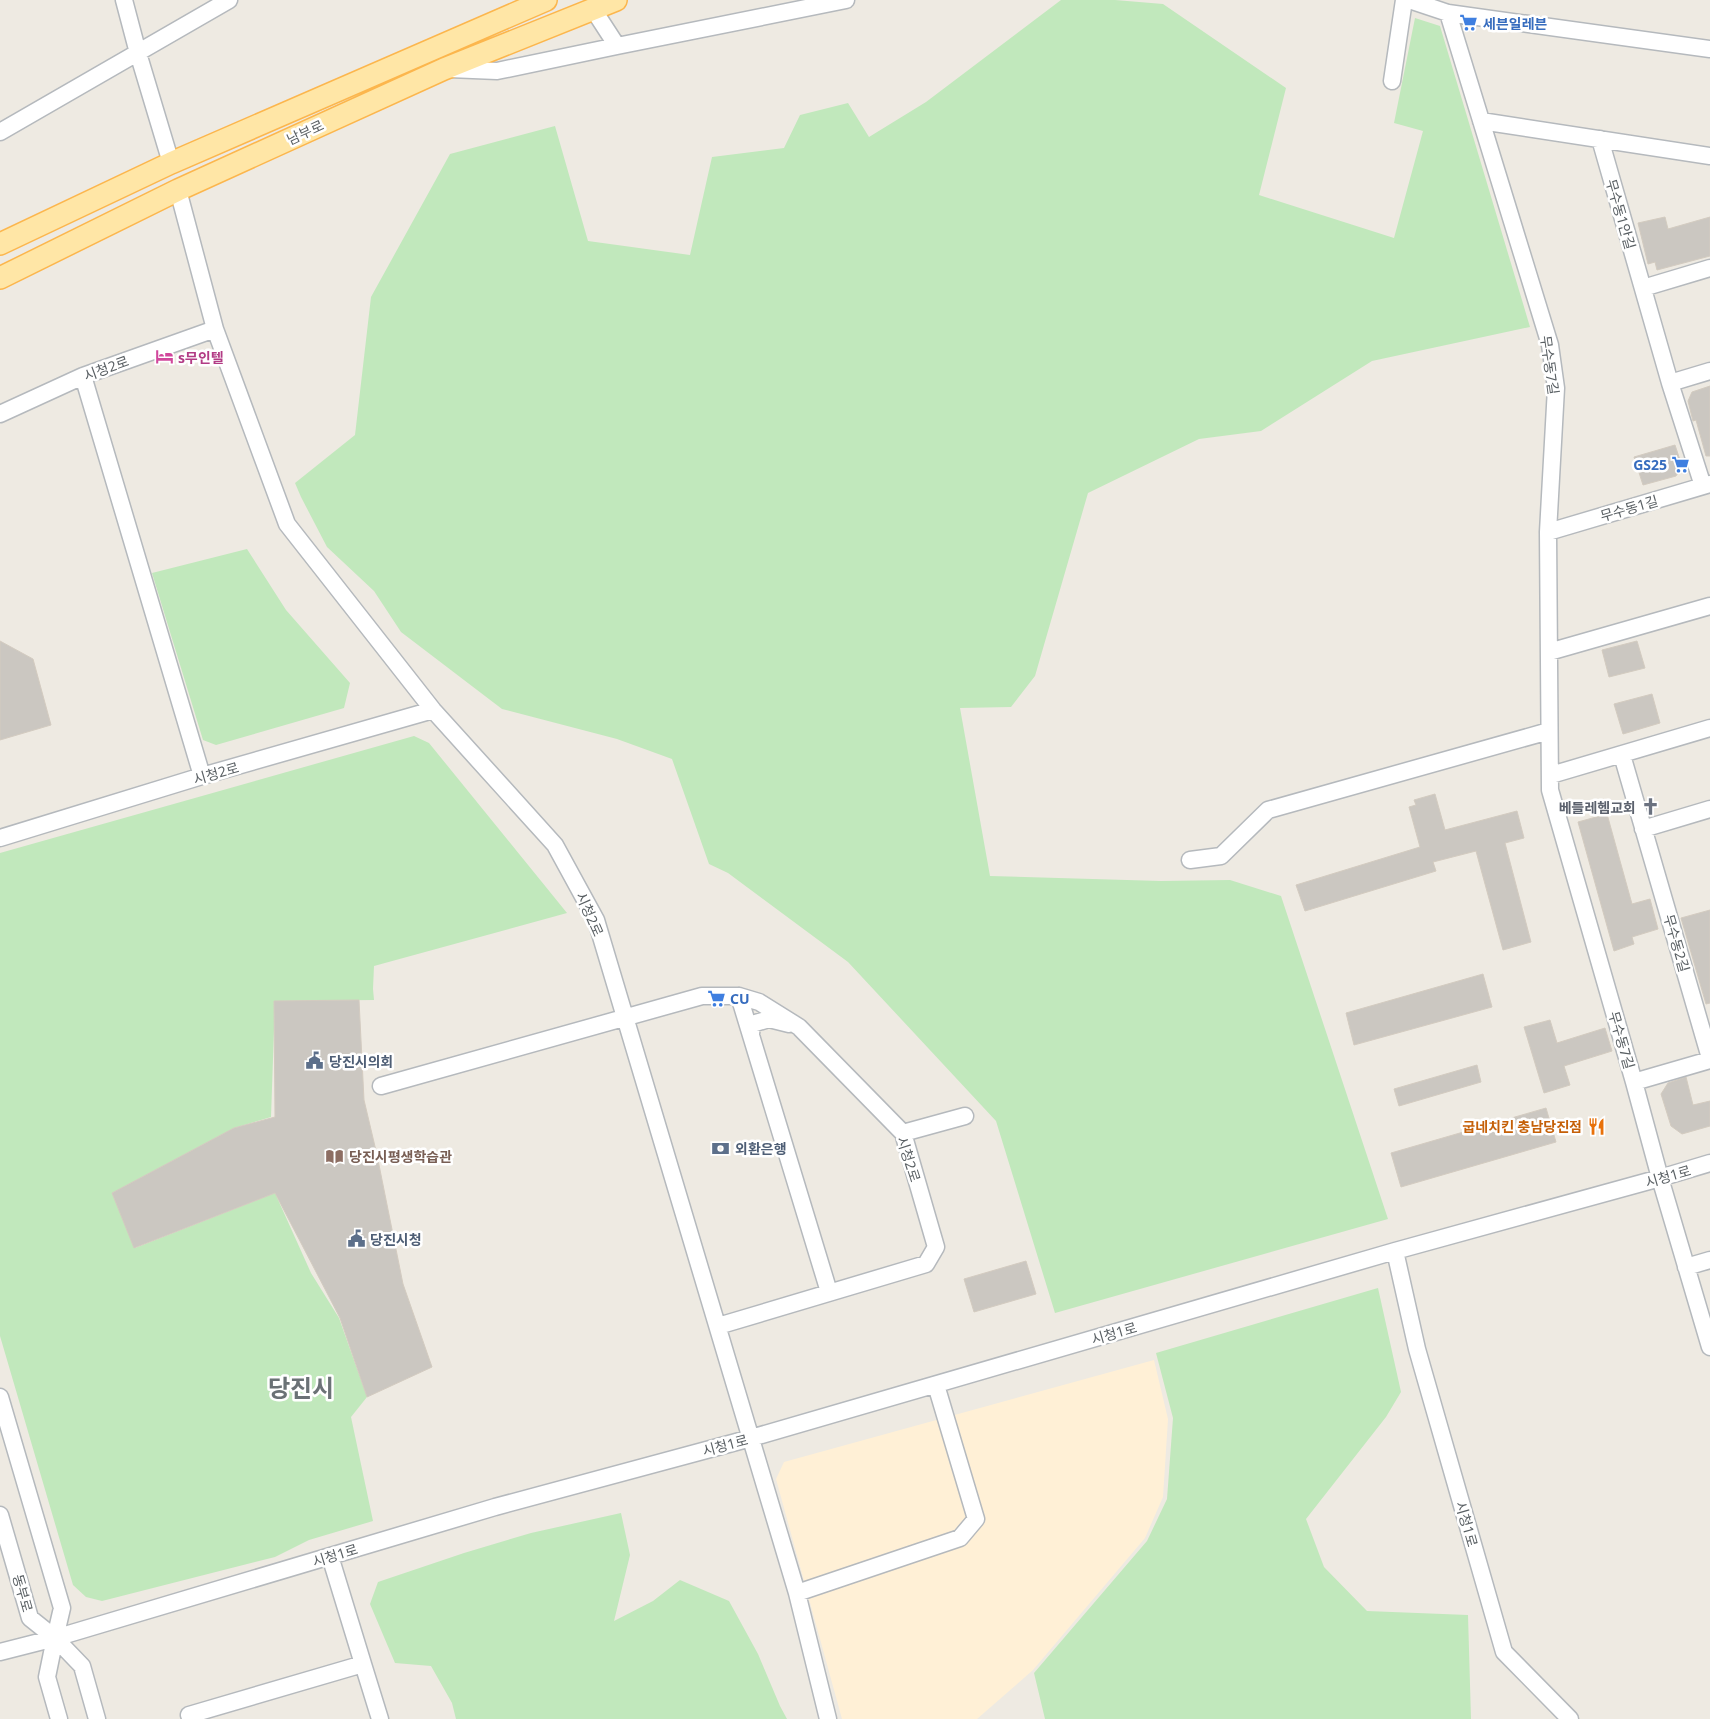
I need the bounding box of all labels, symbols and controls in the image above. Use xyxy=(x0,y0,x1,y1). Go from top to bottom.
supermarket icon: 세븐일레븐 xyxy=(1459,13,1479,33)
place label: 세븐일레븐 xyxy=(1483,14,1548,33)
street label: 남부로 xyxy=(283,115,327,149)
street label: 무수동1안길 xyxy=(1602,177,1640,251)
street label: 무수동7길 xyxy=(1536,334,1564,396)
hotel icon: s무인텔 xyxy=(154,347,174,367)
place label: s무인텔 xyxy=(178,348,224,367)
street label: 시청2로 xyxy=(81,351,131,385)
supermarket icon: GS25 xyxy=(1671,454,1691,474)
place label: GS25 xyxy=(1633,455,1667,474)
street label: 무수동1길 xyxy=(1598,491,1660,525)
street label: 시청2로 xyxy=(191,757,241,789)
church icon: 베들레헴교회 xyxy=(1640,797,1660,817)
place label: 베들레헴교회 xyxy=(1559,798,1636,817)
street label: 시청2로 xyxy=(572,889,608,939)
street label: 무수동2길 xyxy=(1660,912,1694,974)
supermarket icon: CU xyxy=(706,988,726,1008)
place label: CU xyxy=(730,989,750,1008)
street label: 무수동7길 xyxy=(1605,1009,1639,1071)
public building icon: 당진시의회 xyxy=(305,1051,325,1071)
place label: 당진시의회 xyxy=(329,1052,393,1071)
restaurant icon: 굽네치킨 충남당진점 xyxy=(1586,1116,1606,1136)
place label: 굽네치킨 충남당진점 xyxy=(1462,1117,1582,1136)
street label: 시청2로 xyxy=(893,1134,925,1184)
bank icon: 외환은행 xyxy=(711,1138,731,1158)
place label: 외환은행 xyxy=(735,1139,787,1158)
library icon: 당진시평생학습관 xyxy=(325,1146,345,1166)
place label: 당진시평생학습관 xyxy=(349,1147,452,1166)
street label: 시청1로 xyxy=(1643,1160,1693,1192)
public building icon: 당진시청 xyxy=(346,1229,366,1249)
place label: 당진시청 xyxy=(370,1230,422,1249)
street label: 시청1로 xyxy=(1089,1317,1139,1349)
district label: 당진시 xyxy=(268,1371,334,1404)
street label: 시청1로 xyxy=(700,1430,750,1460)
street label: 시청1로 xyxy=(1451,1499,1483,1549)
street label: 시청1로 xyxy=(310,1539,360,1571)
street label: 동부로 xyxy=(9,1572,37,1614)

